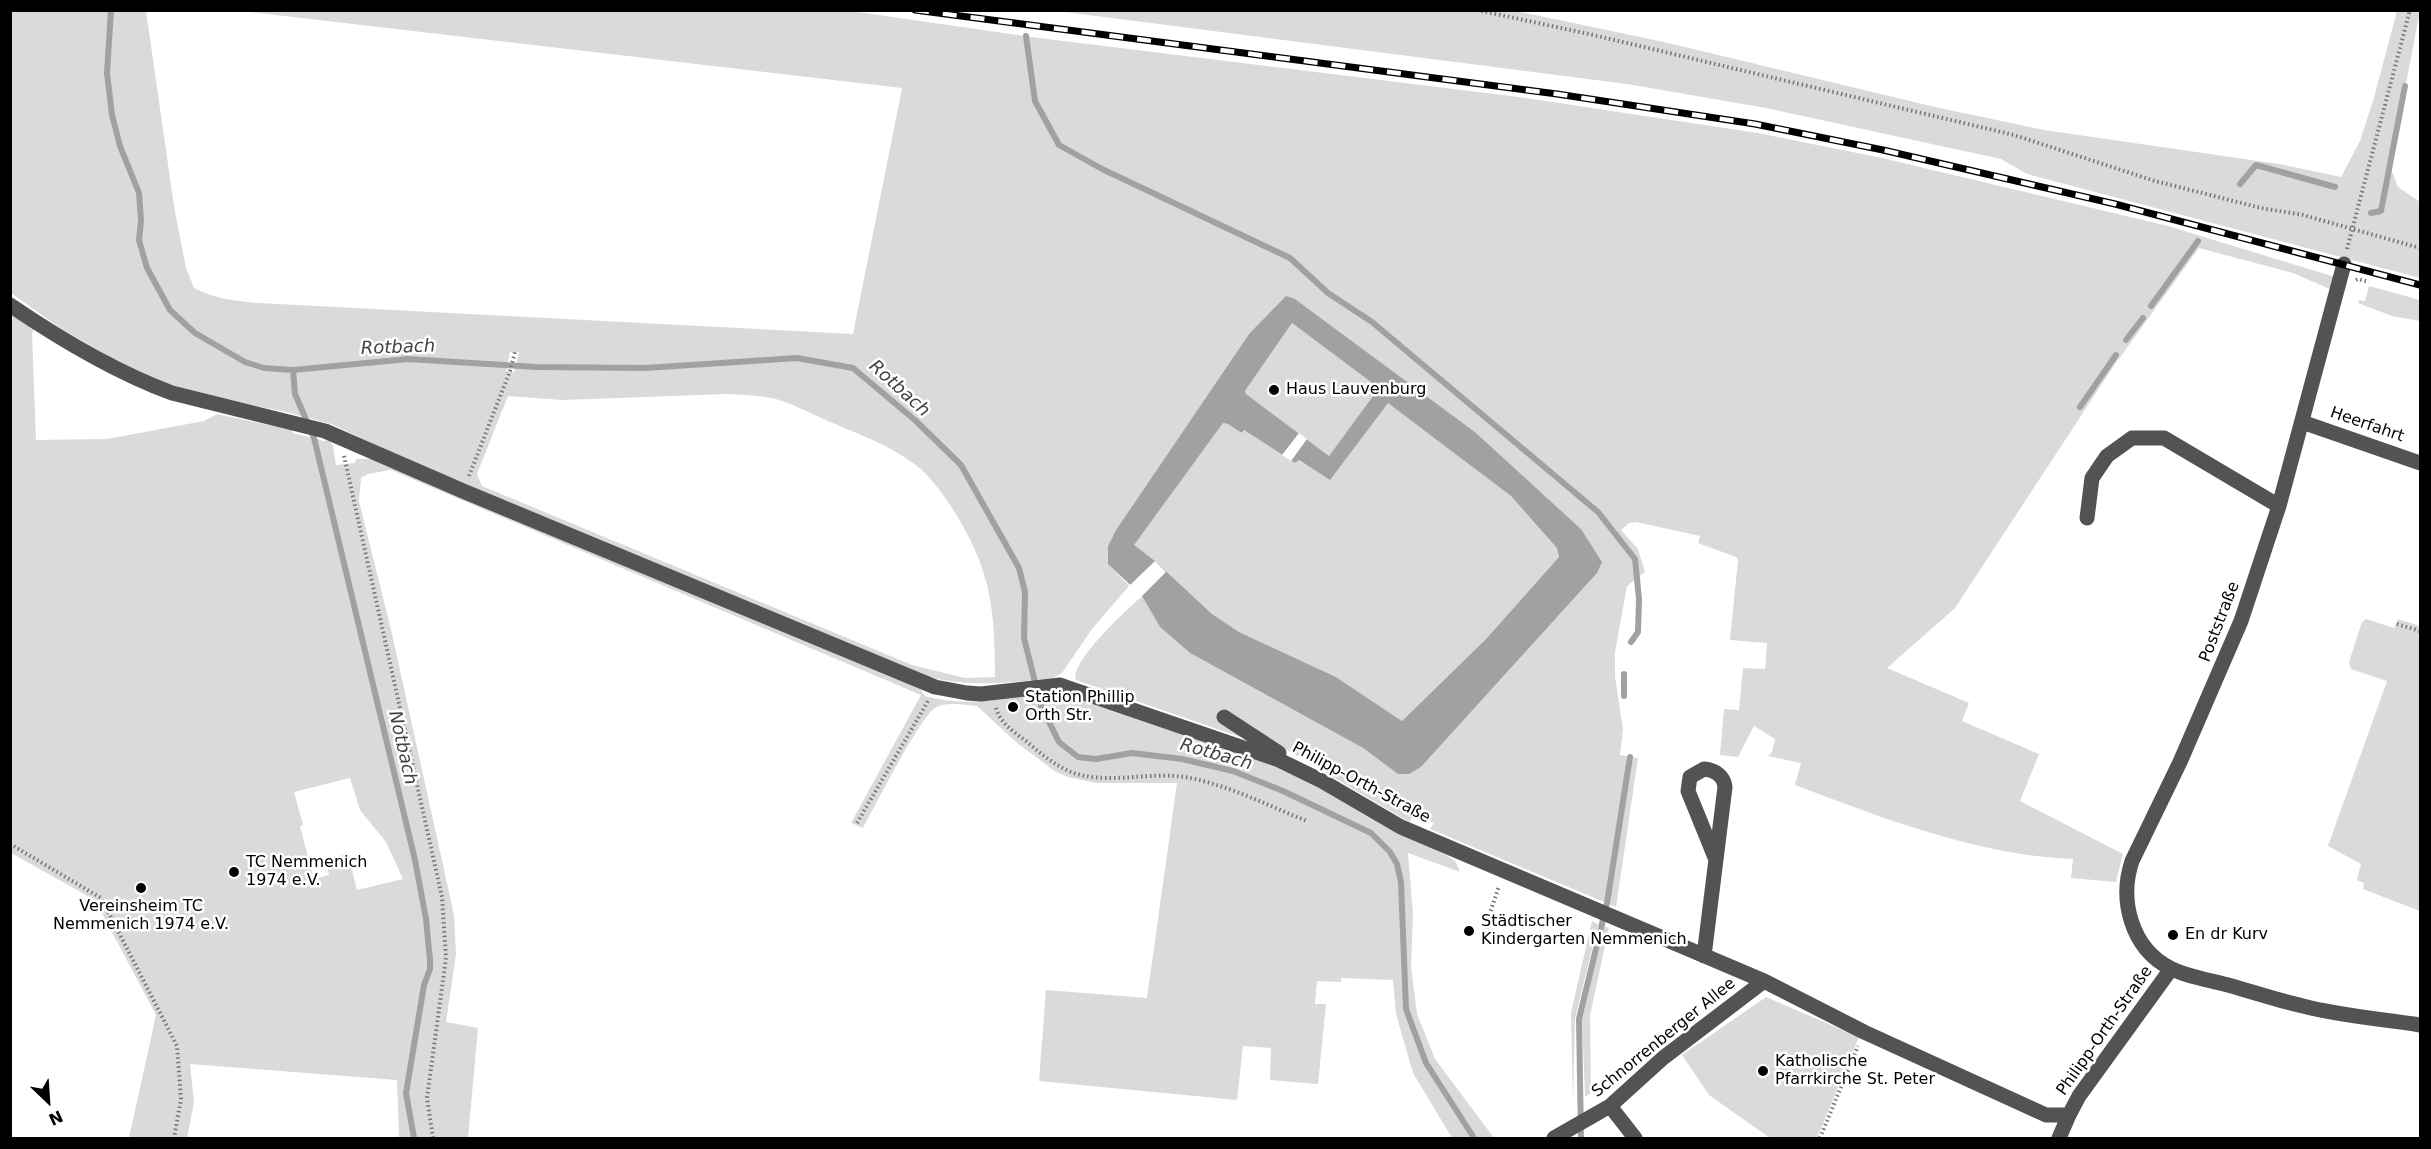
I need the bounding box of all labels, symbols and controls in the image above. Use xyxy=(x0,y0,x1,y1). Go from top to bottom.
water label: Rotbach xyxy=(360,336,436,360)
water label: Rotbach xyxy=(864,356,934,422)
place label: Haus Lauvenburg xyxy=(1286,380,1426,400)
marker: Haus Lauvenburg xyxy=(1267,383,1281,397)
street label: Heerfahrt xyxy=(2328,403,2406,447)
street label: Poststraße xyxy=(2196,579,2244,665)
place label: Station Phillip Orth Str. xyxy=(1025,688,1135,726)
marker: Station Phillip Orth Str. xyxy=(1006,700,1020,714)
water label: Notbach xyxy=(383,709,421,787)
water label: Rotbach xyxy=(1177,734,1255,776)
street label: Philipp-Orth-Straße xyxy=(1289,738,1433,828)
place label: TC Nemmenich 1974 e.V. xyxy=(246,853,367,891)
marker: TC Nemmenich 1974 e.V. xyxy=(227,865,241,879)
marker: Vereinsheim TC Nemmenich 1974 e.V. xyxy=(134,881,148,895)
place label: Vereinsheim TC Nemmenich 1974 e.V. xyxy=(53,897,229,935)
place label: Städtischer Kindergarten Nemmenich xyxy=(1481,912,1687,950)
marker: Städtischer Kindergarten Nemmenich xyxy=(1462,924,1476,938)
place label: En dr Kurv xyxy=(2185,925,2268,945)
marker: En dr Kurv xyxy=(2166,928,2180,942)
street label: Philipp-Orth-Straße xyxy=(2053,963,2157,1099)
street label: Schnorrenberger Allee xyxy=(1588,974,1740,1102)
place label: Katholische Pfarrkirche St. Peter xyxy=(1775,1052,1935,1090)
marker: Katholische Pfarrkirche St. Peter xyxy=(1756,1064,1770,1078)
north arrow xyxy=(18,1071,78,1131)
text: N xyxy=(46,1106,66,1129)

